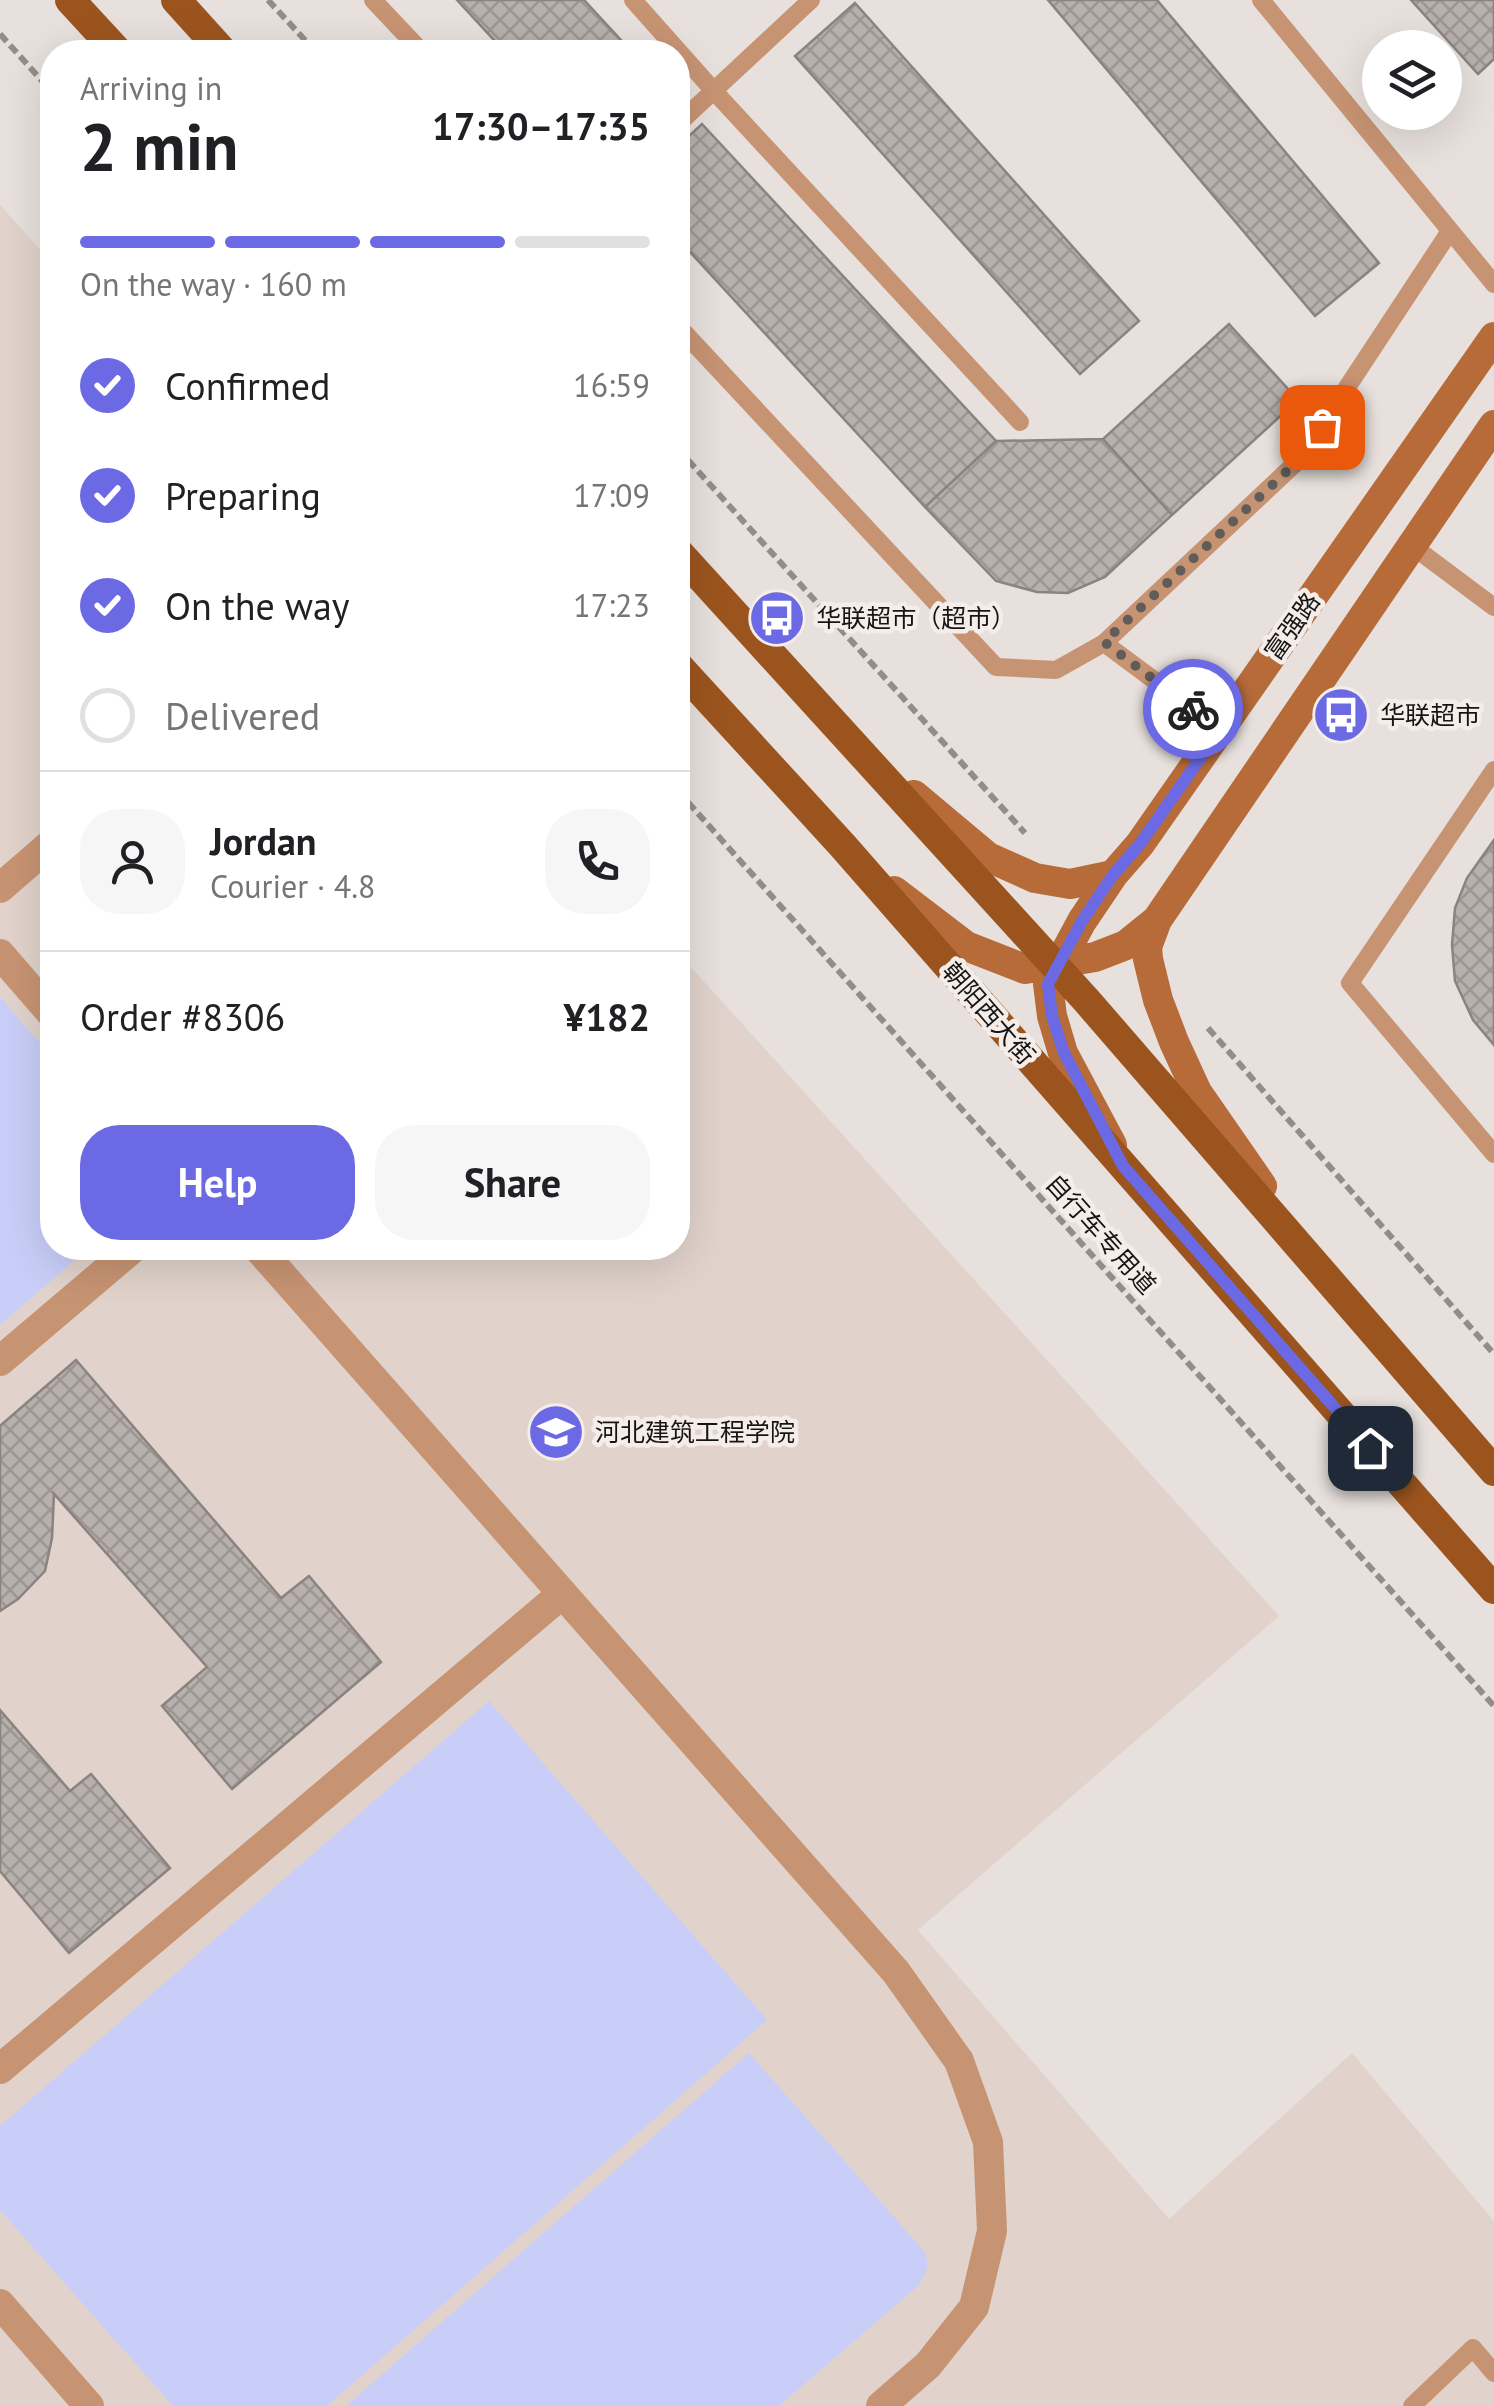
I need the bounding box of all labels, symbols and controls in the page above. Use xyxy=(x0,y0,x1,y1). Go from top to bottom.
map controls xyxy=(1362,30,1462,130)
button: layers xyxy=(1362,30,1462,130)
text: Arriving in xyxy=(80,67,222,109)
text: 17:30–17:35 xyxy=(432,101,650,150)
text: 2 min xyxy=(80,104,239,188)
text: On the way · 160 m xyxy=(80,263,347,305)
icon: check xyxy=(80,358,135,413)
text: Confirmed xyxy=(165,361,331,410)
text: 16:59 xyxy=(573,364,650,406)
pin xyxy=(1280,385,1365,470)
icon: bag xyxy=(1295,400,1350,455)
icon: check xyxy=(80,468,135,523)
text: Preparing xyxy=(165,471,321,520)
text: 17:09 xyxy=(573,474,650,516)
icon: check xyxy=(80,578,135,633)
text: On the way xyxy=(165,581,350,630)
text: 17:23 xyxy=(573,584,650,626)
street label: 富强路 xyxy=(1257,586,1327,666)
bus stop icon: 华联超市（超市） xyxy=(747,588,807,648)
place label: 华联超市（超市） xyxy=(816,602,1016,634)
courier xyxy=(1143,659,1243,759)
icon: bike xyxy=(1166,682,1221,737)
bus stop icon: 华联超市 xyxy=(1311,685,1371,745)
text: Delivered xyxy=(165,691,320,740)
place label: 华联超市 xyxy=(1380,699,1480,731)
button: person xyxy=(80,809,185,914)
button: phone xyxy=(545,809,650,914)
text: Jordan xyxy=(210,816,316,865)
text: Courier · 4.8 xyxy=(210,865,376,907)
street label: 朝阳西大街 xyxy=(936,955,1042,1071)
text: Order #8306 xyxy=(80,992,285,1041)
text: ¥182 xyxy=(564,992,650,1041)
button: Help xyxy=(80,1125,355,1240)
button: Share xyxy=(375,1125,650,1240)
street label: 自行车专用道 xyxy=(1039,1168,1163,1300)
school or university icon: 河北建筑工程学院 xyxy=(526,1402,586,1462)
pin xyxy=(1328,1406,1413,1491)
place label: 河北建筑工程学院 xyxy=(595,1416,795,1448)
icon: home xyxy=(1343,1421,1398,1476)

